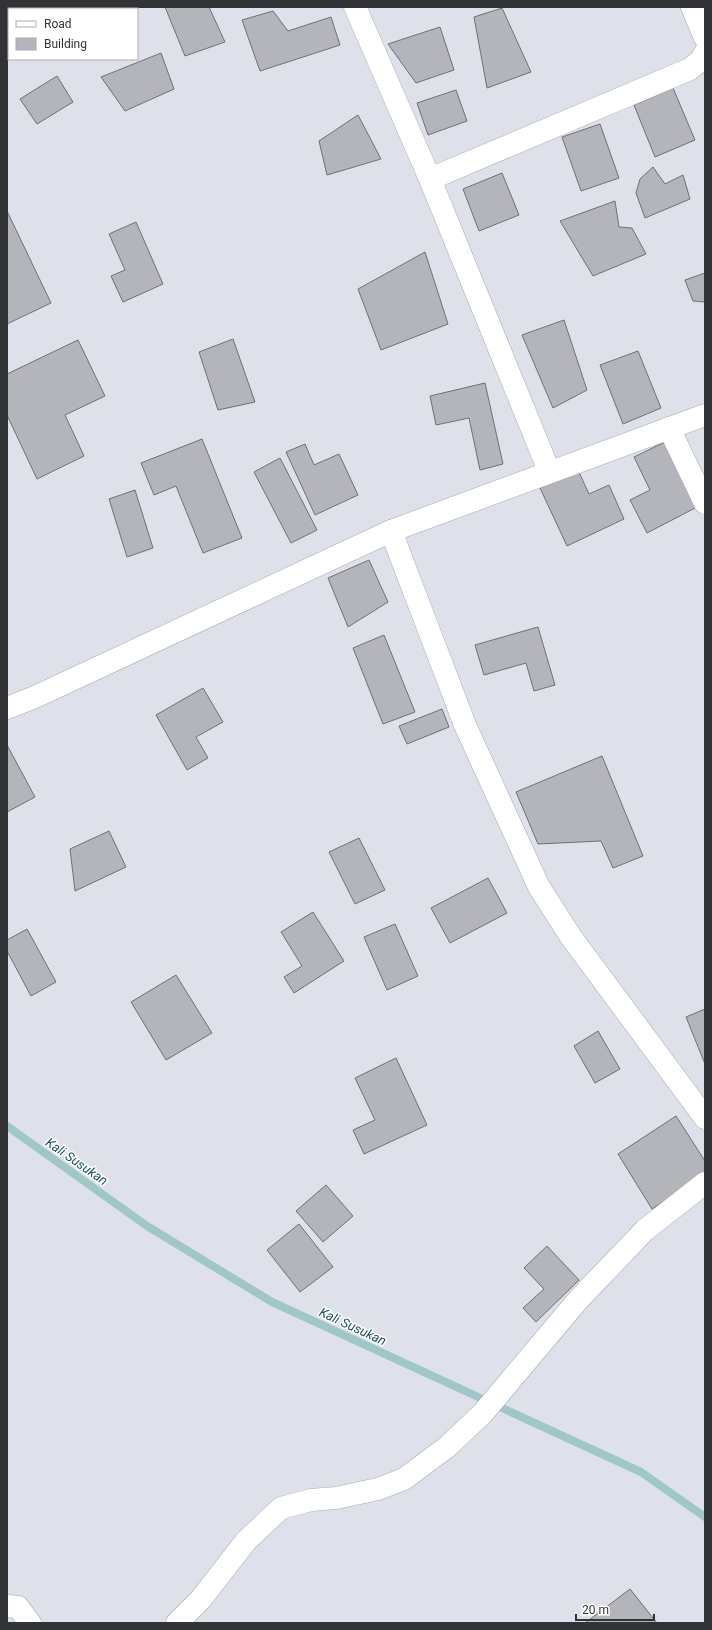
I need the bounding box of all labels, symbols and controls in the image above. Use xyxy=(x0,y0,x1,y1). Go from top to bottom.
legend xyxy=(8,8,138,60)
text: Road xyxy=(44,17,72,31)
text: Building xyxy=(44,37,87,51)
water label: Kali Susukan xyxy=(43,1135,111,1188)
water label: Kali Susukan xyxy=(317,1304,389,1349)
scale bar xyxy=(576,1596,654,1622)
text: 20 m xyxy=(582,1603,609,1617)

